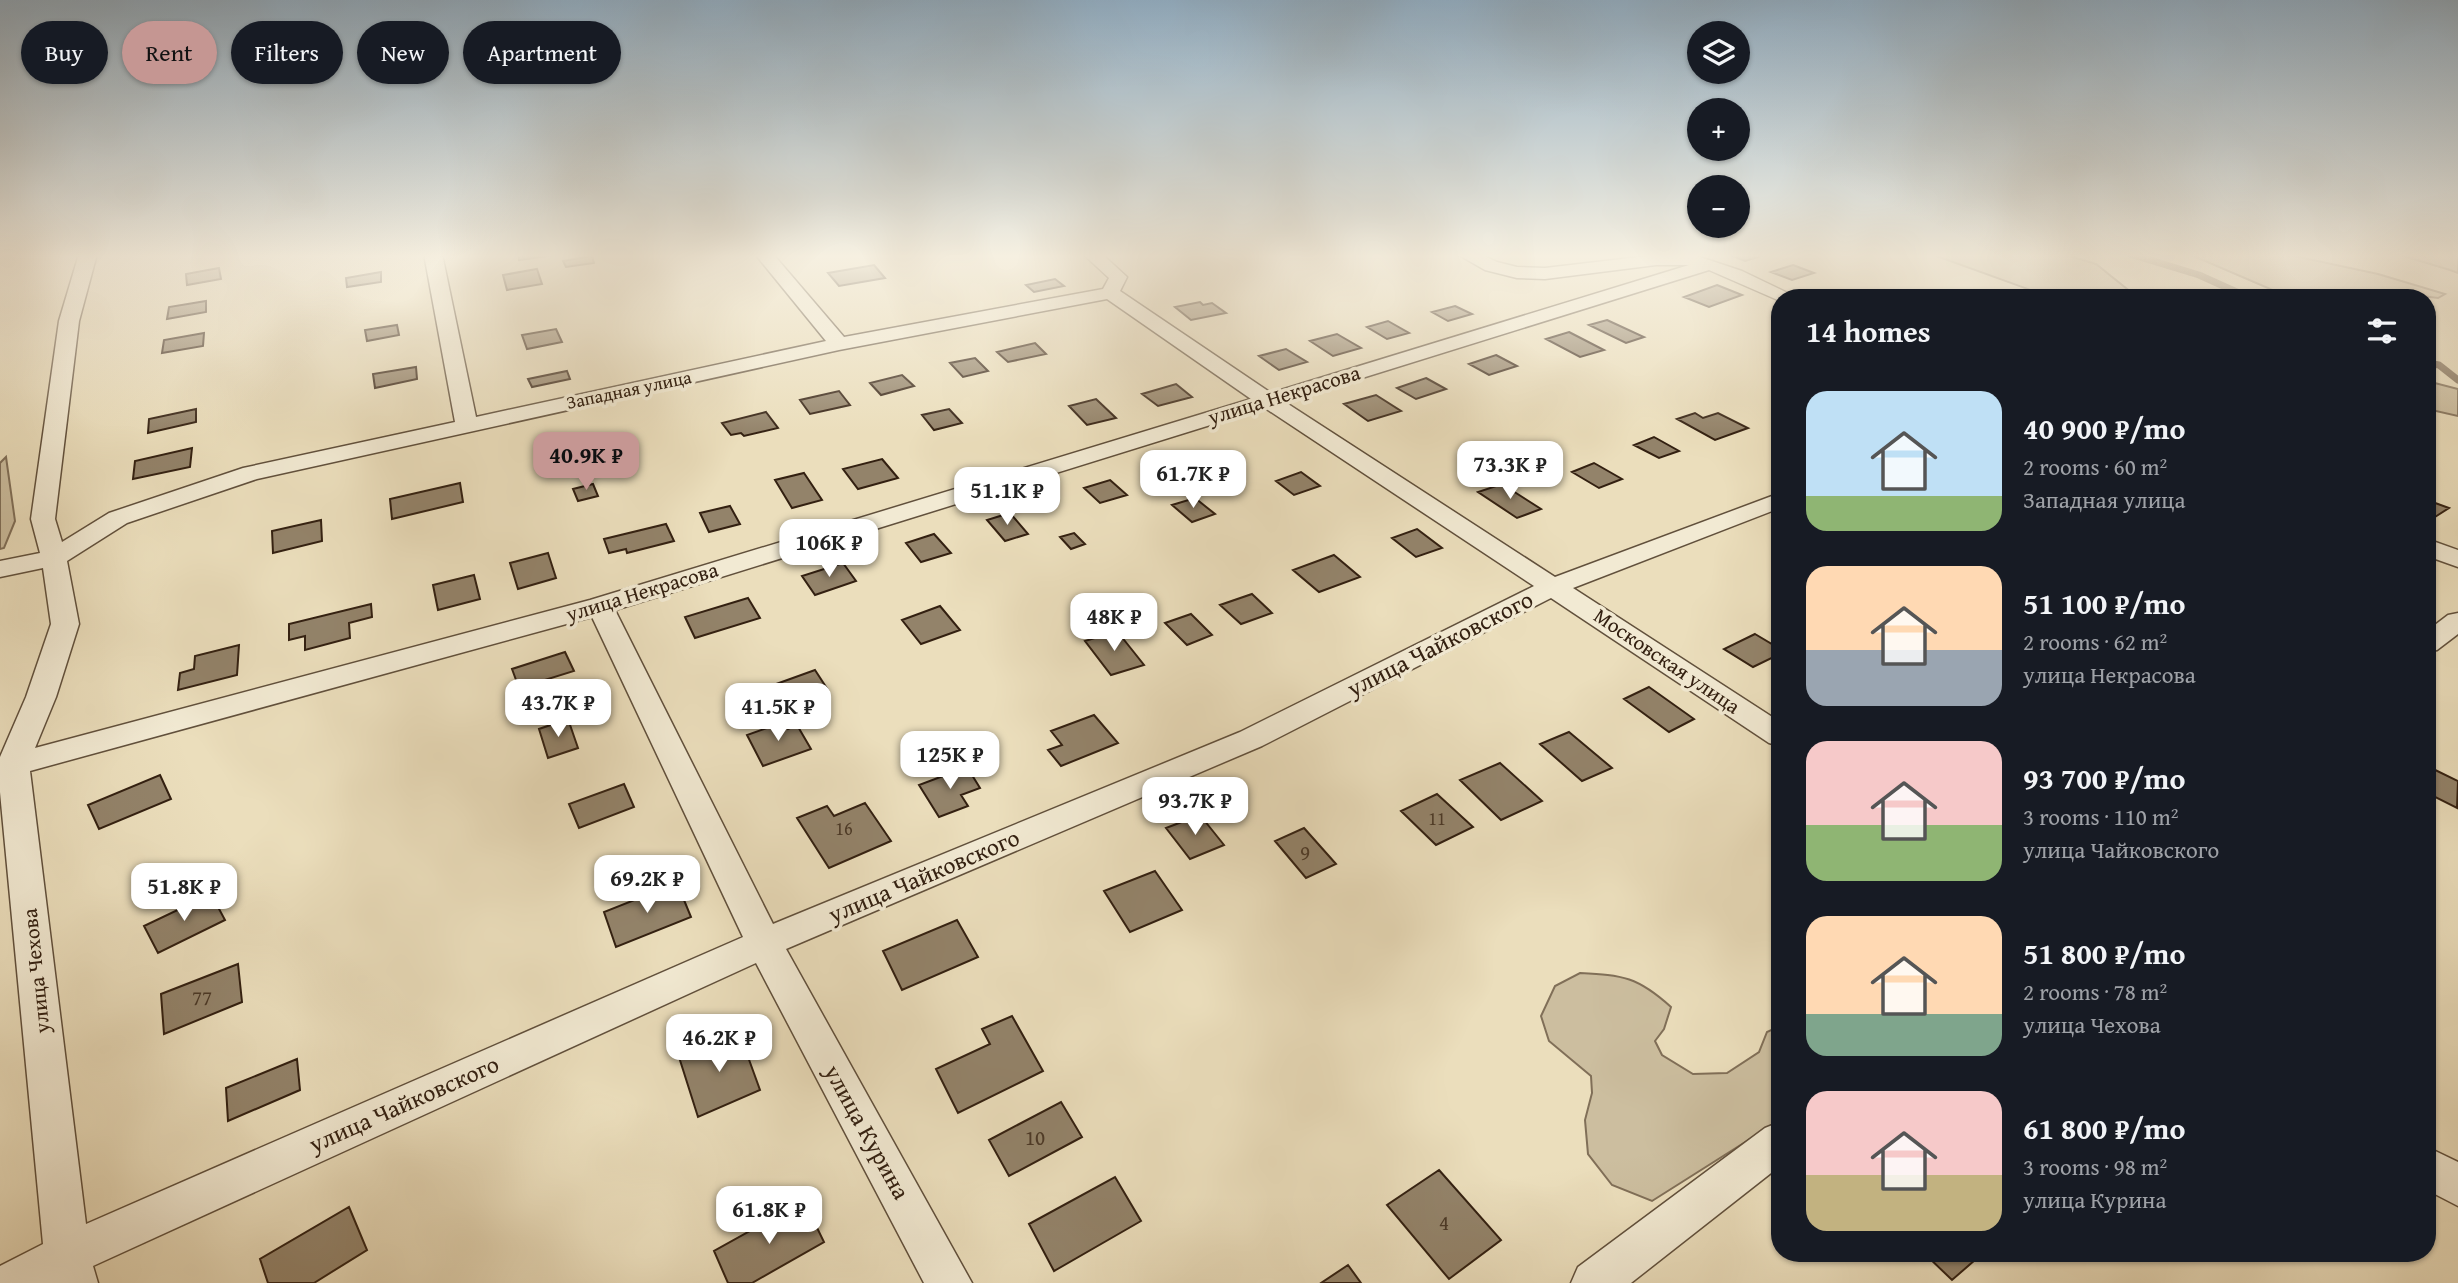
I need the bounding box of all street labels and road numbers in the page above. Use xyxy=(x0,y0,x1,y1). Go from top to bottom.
street label: улица Некрасова xyxy=(1203,357,1364,433)
street label: Западная улица xyxy=(564,363,694,416)
street label: улица Некрасова xyxy=(561,554,722,630)
street label: улица Чайковского xyxy=(1340,581,1539,706)
street label: Московская улица xyxy=(1588,600,1747,721)
street label: улица Чайковского xyxy=(822,819,1025,932)
street label: улица Чехова xyxy=(14,907,58,1036)
street label: улица Чайковского xyxy=(302,1046,504,1162)
street label: улица Курина xyxy=(815,1057,919,1206)

